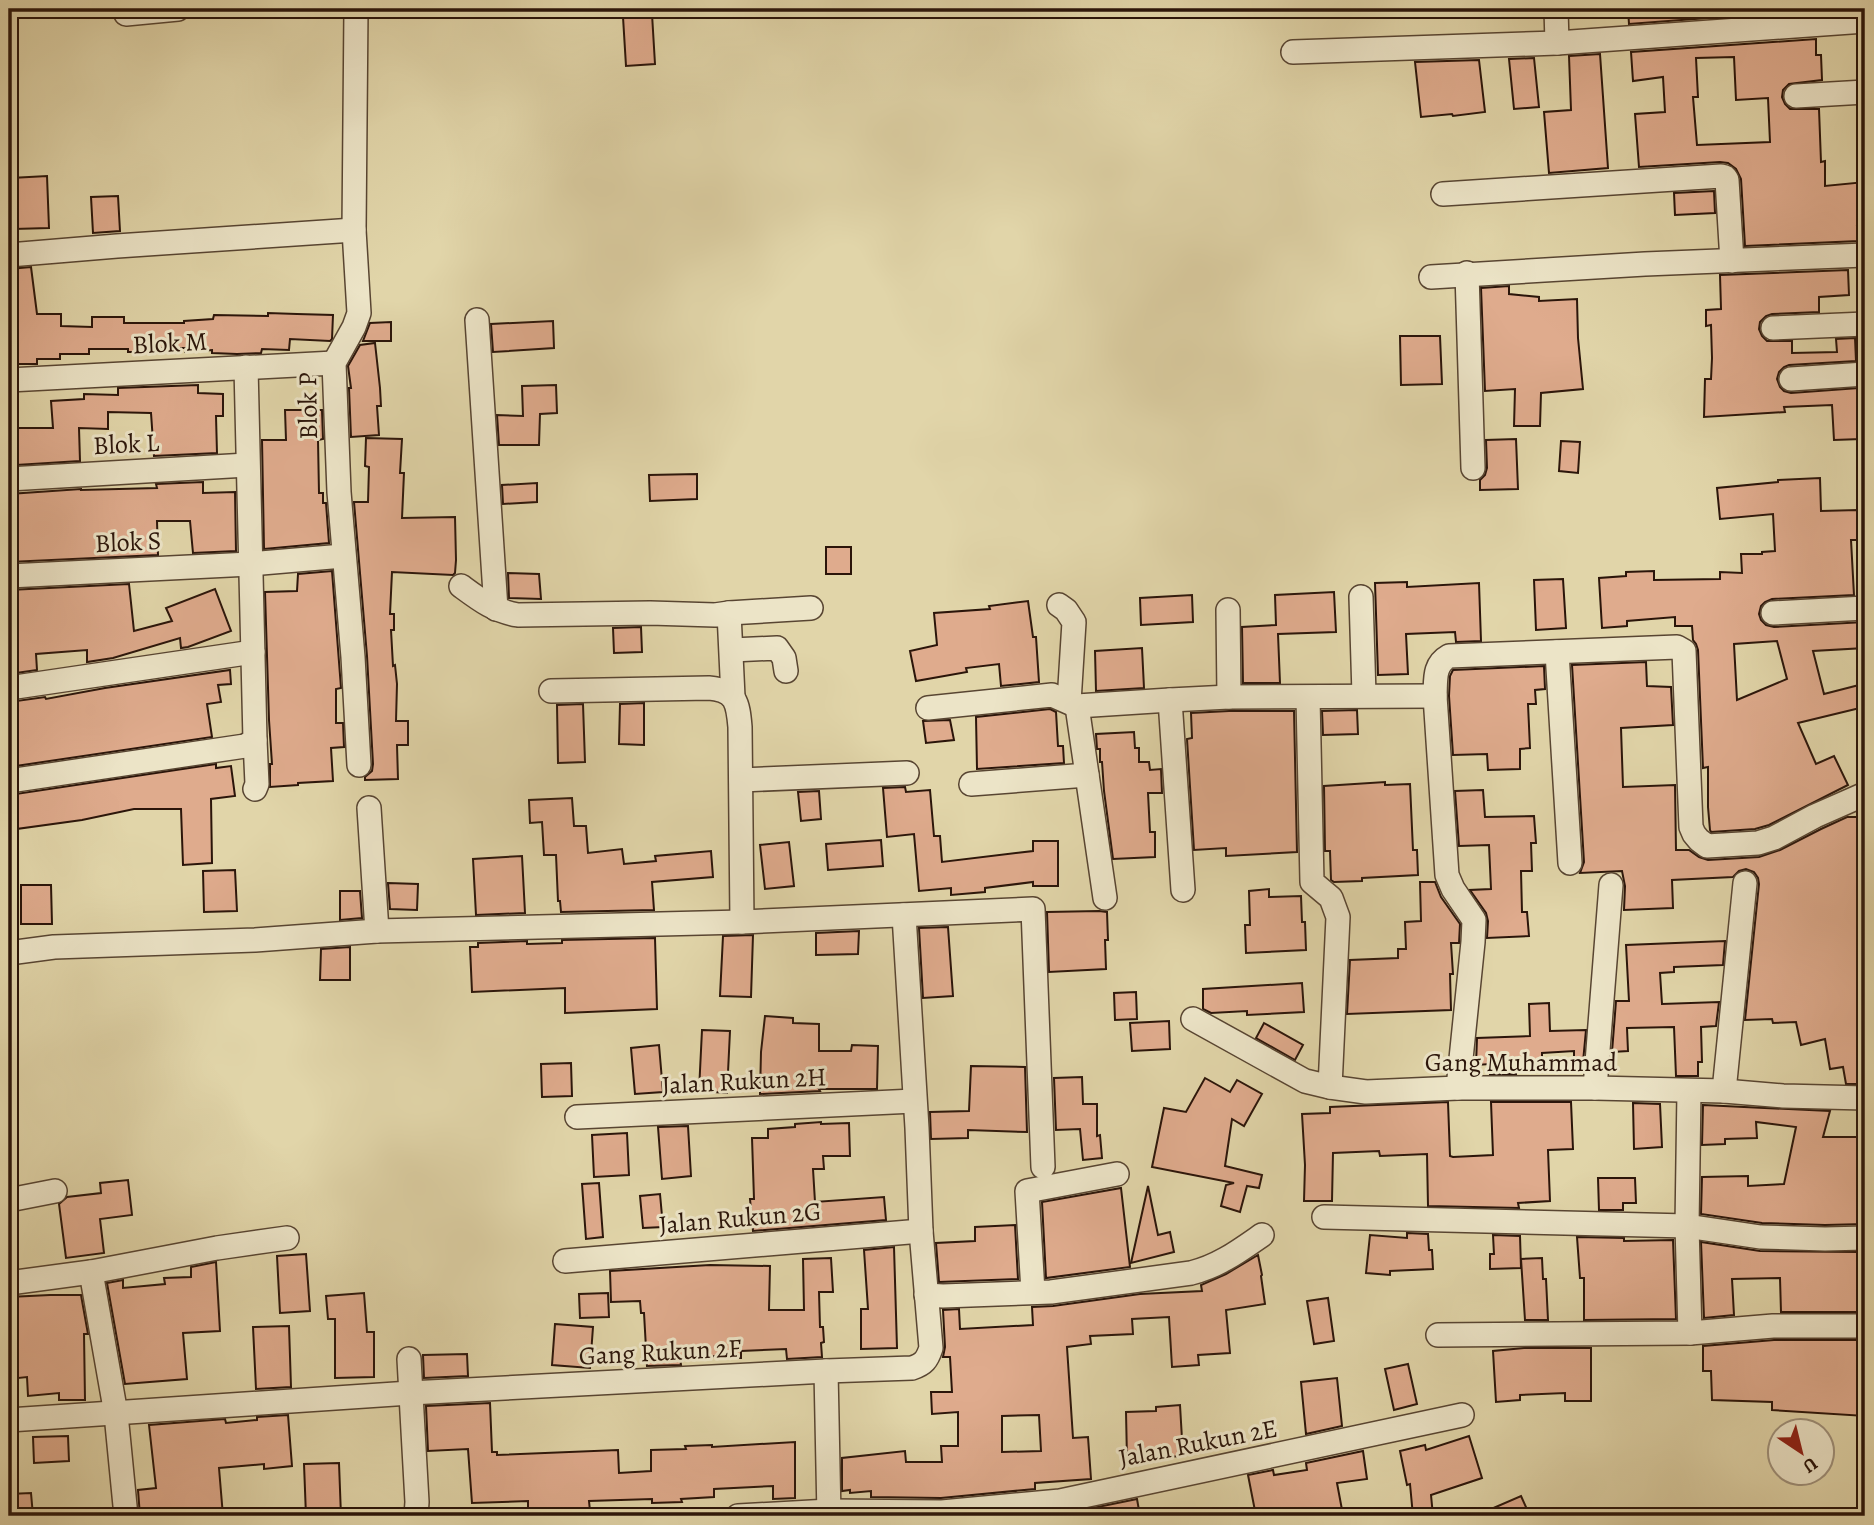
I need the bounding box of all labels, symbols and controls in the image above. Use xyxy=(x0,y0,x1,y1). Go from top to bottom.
street label: Blok M xyxy=(132,324,208,362)
street label: Blok P xyxy=(290,372,326,440)
street label: Blok L xyxy=(92,425,161,463)
street label: Blok S xyxy=(94,523,162,561)
street label: Gang Muhammad xyxy=(1425,1045,1617,1080)
street label: Jalan Rukun 2H xyxy=(661,1059,827,1103)
street label: Jalan Rukun 2G xyxy=(657,1193,823,1243)
street label: Gang Rukun 2F xyxy=(578,1330,742,1374)
street label: Jalan Rukun 2E xyxy=(1116,1410,1280,1476)
north arrow xyxy=(1766,1416,1836,1486)
text: U xyxy=(1797,1451,1823,1480)

